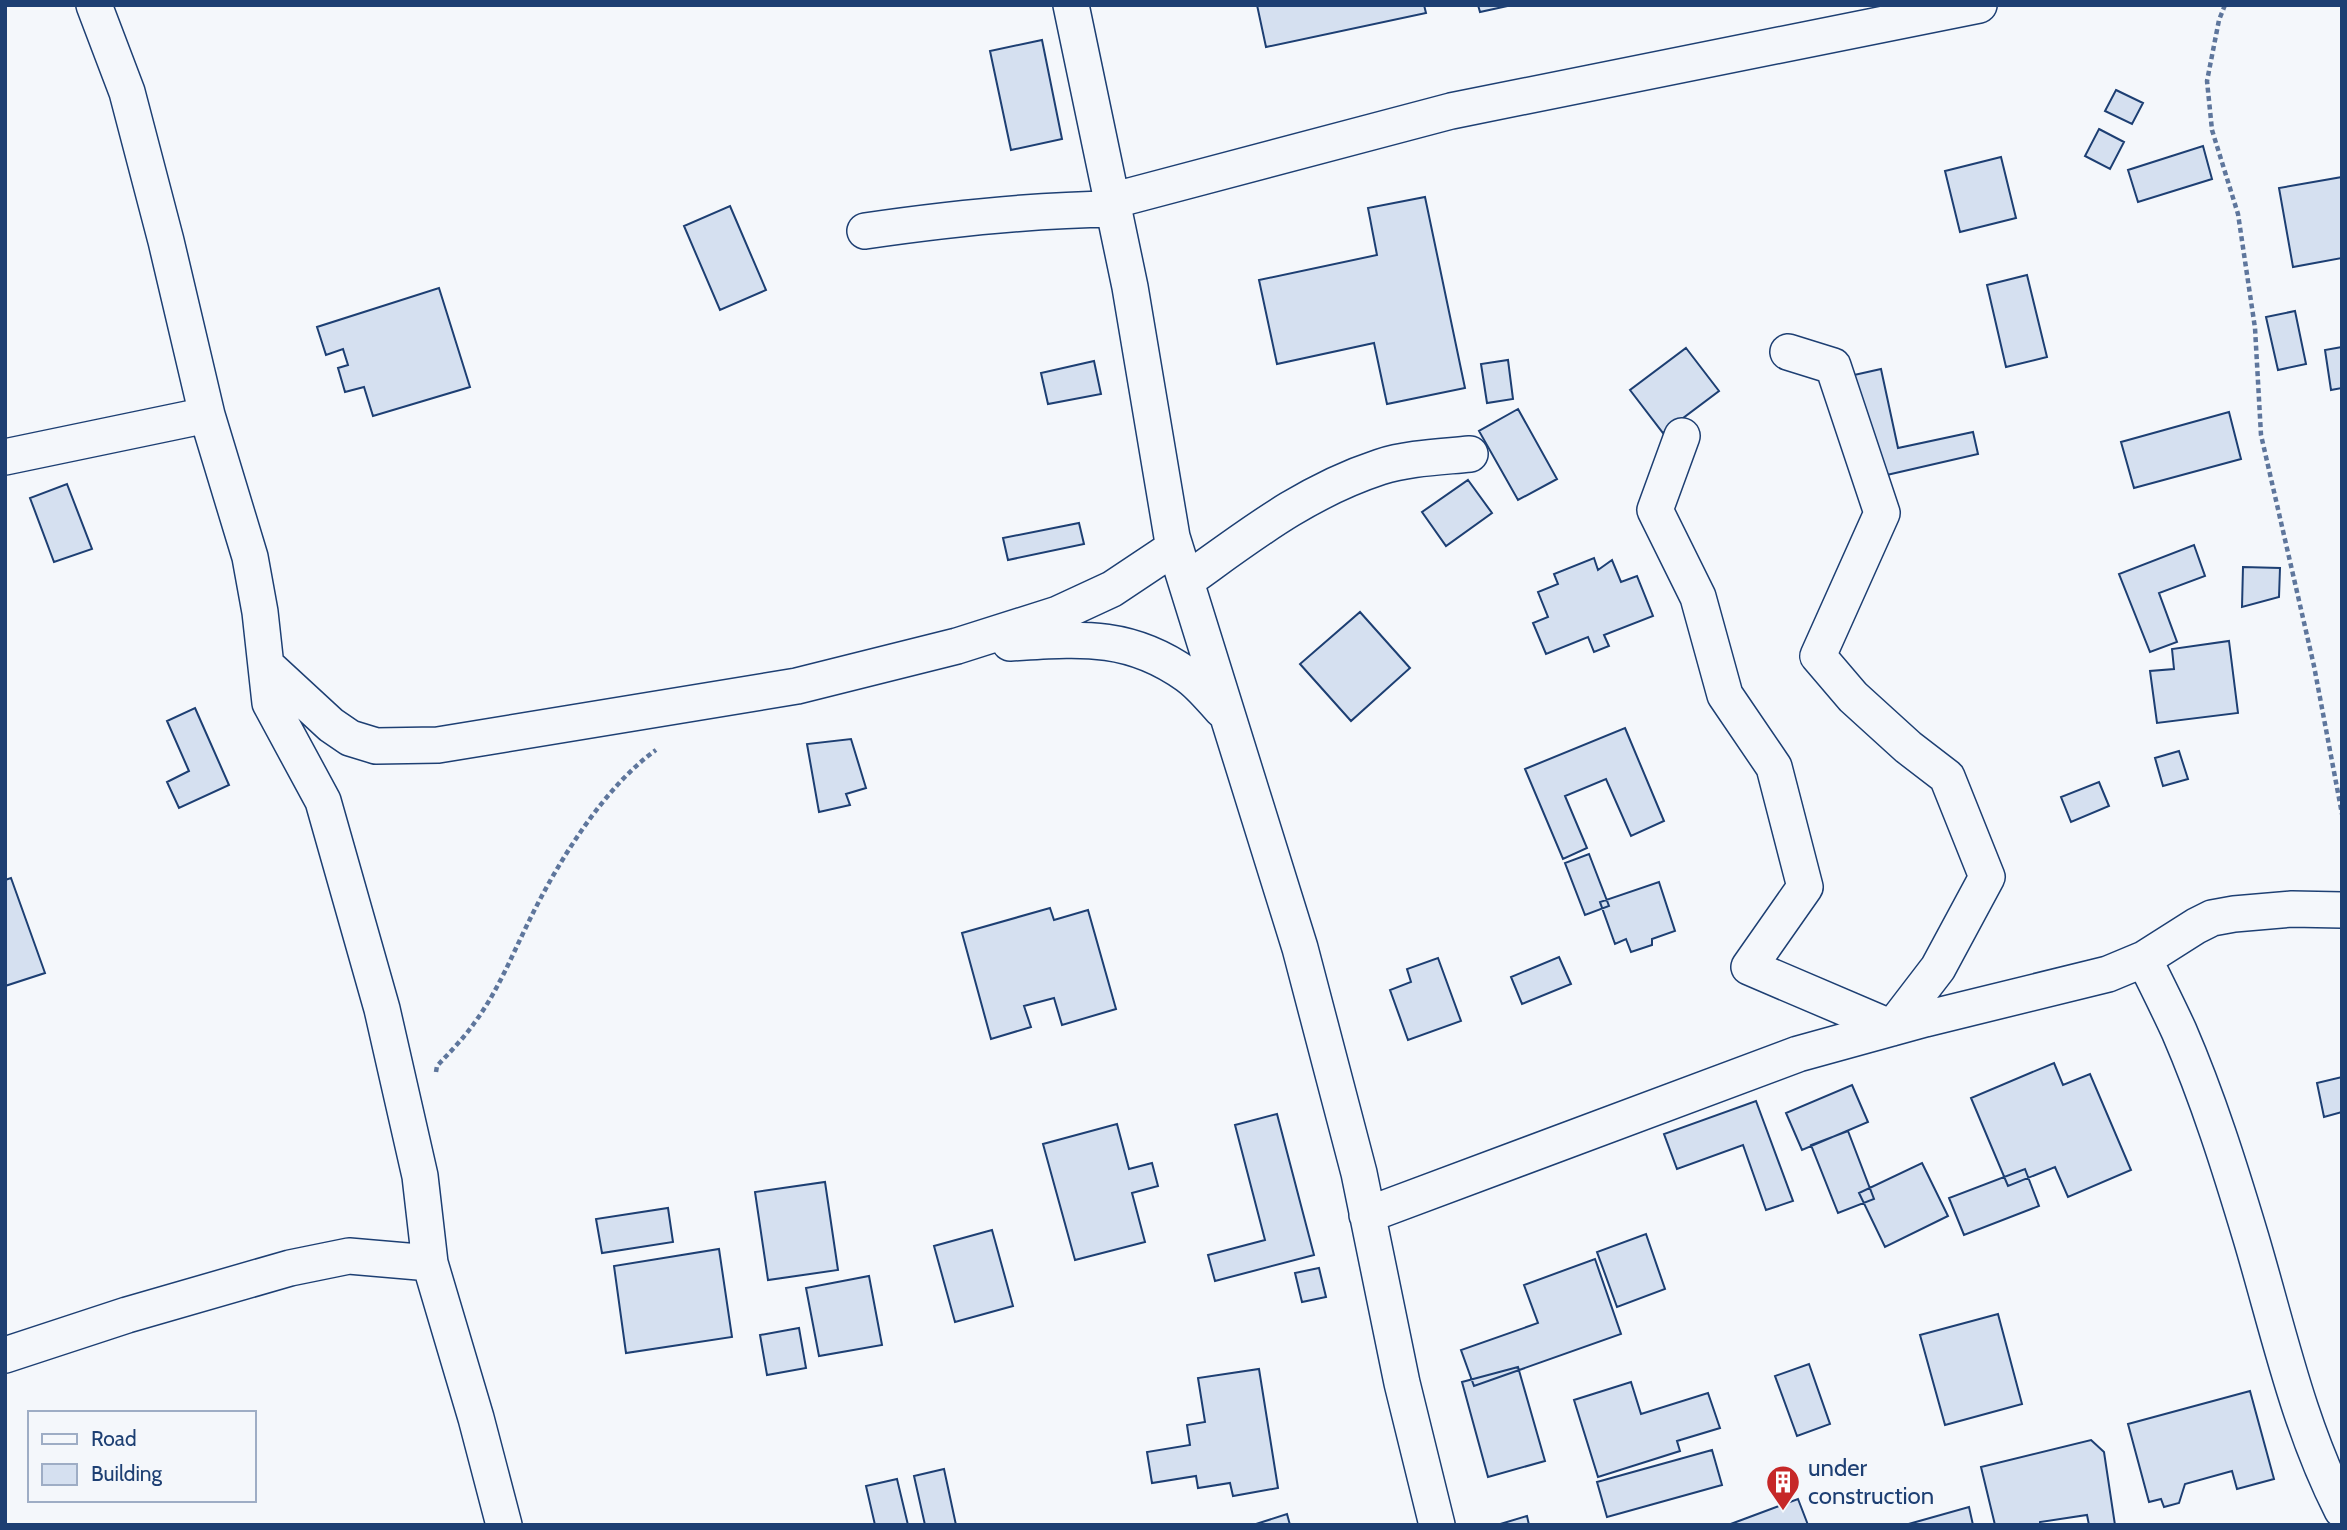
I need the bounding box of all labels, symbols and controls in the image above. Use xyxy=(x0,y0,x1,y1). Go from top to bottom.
legend xyxy=(28,1411,256,1502)
text: Road xyxy=(91,1426,137,1451)
place label: under construction xyxy=(1808,1453,1934,1510)
text: Building xyxy=(91,1461,163,1486)
building icon: under construction xyxy=(1764,1463,1802,1512)

